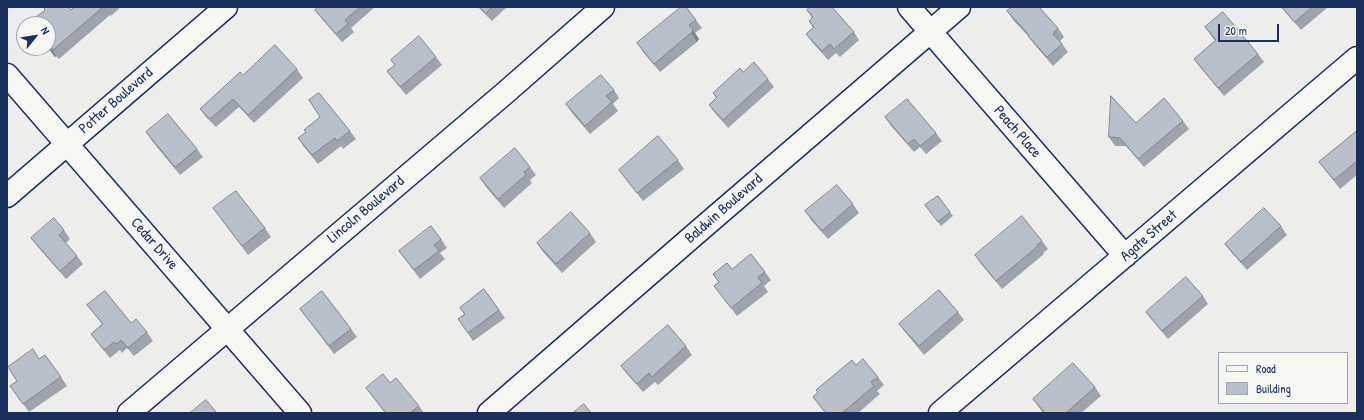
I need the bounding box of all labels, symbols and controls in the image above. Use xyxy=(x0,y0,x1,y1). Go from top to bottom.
north arrow xyxy=(16,16,56,56)
scale bar xyxy=(1220,16,1281,42)
text: 20 m xyxy=(1225,22,1247,39)
text: N xyxy=(38,24,53,37)
street label: Potter Boulevard xyxy=(75,64,157,138)
street label: Peach Place xyxy=(989,102,1045,162)
street label: Baldwin Boulevard xyxy=(682,170,766,248)
street label: Lincoln Boulevard xyxy=(324,173,408,247)
street label: Agate Street xyxy=(1117,206,1181,266)
street label: Cedar Drive xyxy=(126,214,182,274)
legend xyxy=(1218,352,1348,404)
text: Road xyxy=(1256,360,1276,377)
text: Building xyxy=(1256,380,1291,397)

